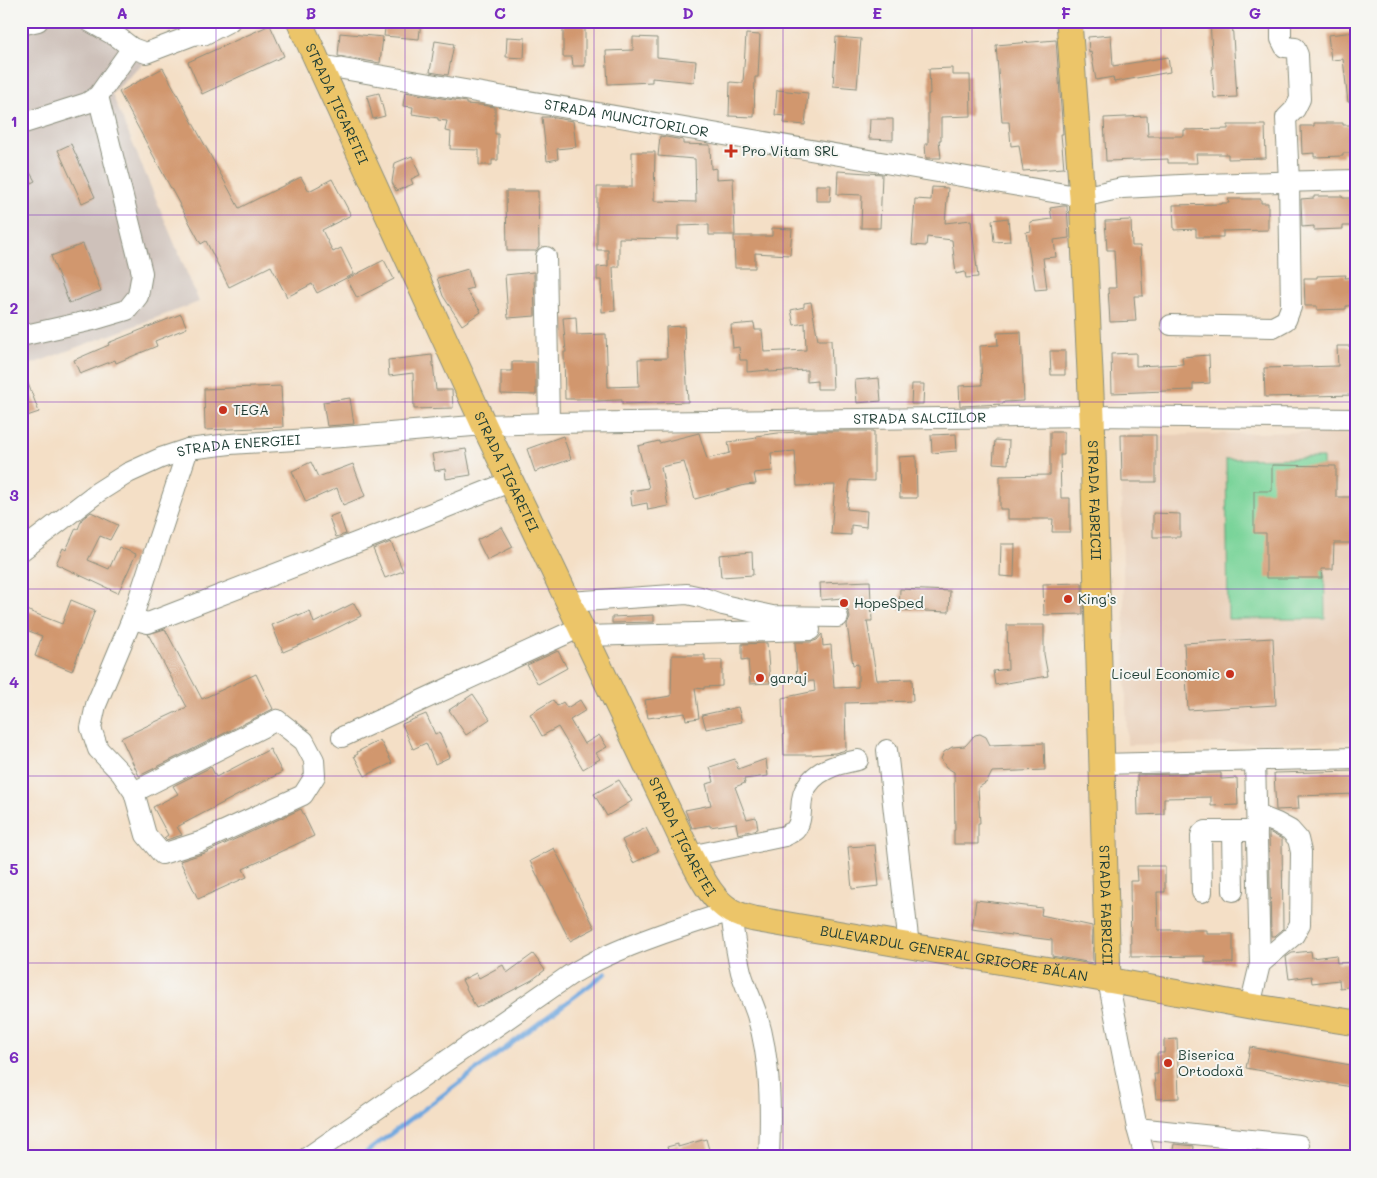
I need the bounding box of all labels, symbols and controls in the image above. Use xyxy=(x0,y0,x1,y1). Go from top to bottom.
text: A xyxy=(116,2,128,23)
text: B xyxy=(306,2,316,23)
text: C xyxy=(494,2,506,23)
text: D xyxy=(682,2,694,23)
text: E xyxy=(872,2,882,23)
text: F xyxy=(1061,2,1071,23)
text: G xyxy=(1249,2,1261,23)
street label: STRADA ȚIGARETEI xyxy=(301,40,373,167)
street label: STRADA MUNCITORILOR xyxy=(543,94,710,141)
text: 1 xyxy=(10,110,18,131)
place label: Pro Vitam SRL xyxy=(742,141,839,160)
marker: Pro Vitam SRL xyxy=(724,144,738,158)
text: 2 xyxy=(10,297,19,318)
place label: TEGA xyxy=(233,400,269,419)
marker: TEGA xyxy=(217,404,229,416)
street label: STRADA SALCIILOR xyxy=(853,407,986,428)
street label: STRADA ȚIGARETEI xyxy=(470,408,544,535)
street label: STRADA ENERGIEI xyxy=(174,430,301,461)
street label: STRADA FABRICII xyxy=(1084,440,1106,561)
text: 3 xyxy=(9,484,19,505)
place label: King's xyxy=(1078,589,1117,608)
place label: HopeSped xyxy=(854,593,924,612)
marker: King's xyxy=(1062,593,1074,605)
marker: HopeSped xyxy=(838,597,850,609)
place label: Liceul Economic xyxy=(1112,664,1220,683)
place label: garaj xyxy=(770,668,807,687)
marker: Liceul Economic xyxy=(1224,668,1236,680)
text: 4 xyxy=(9,671,19,692)
marker: garaj xyxy=(754,672,766,684)
street label: STRADA ȚIGARETEI xyxy=(645,773,721,900)
street label: STRADA FABRICII xyxy=(1095,845,1118,965)
text: 5 xyxy=(9,858,19,879)
street label: BULEVARDUL GENERAL GRIGORE BĂLAN xyxy=(819,921,1090,985)
place label: Biserica Ortodoxă xyxy=(1178,1045,1244,1080)
text: 6 xyxy=(9,1046,19,1067)
marker: Biserica Ortodoxă xyxy=(1162,1057,1174,1069)

